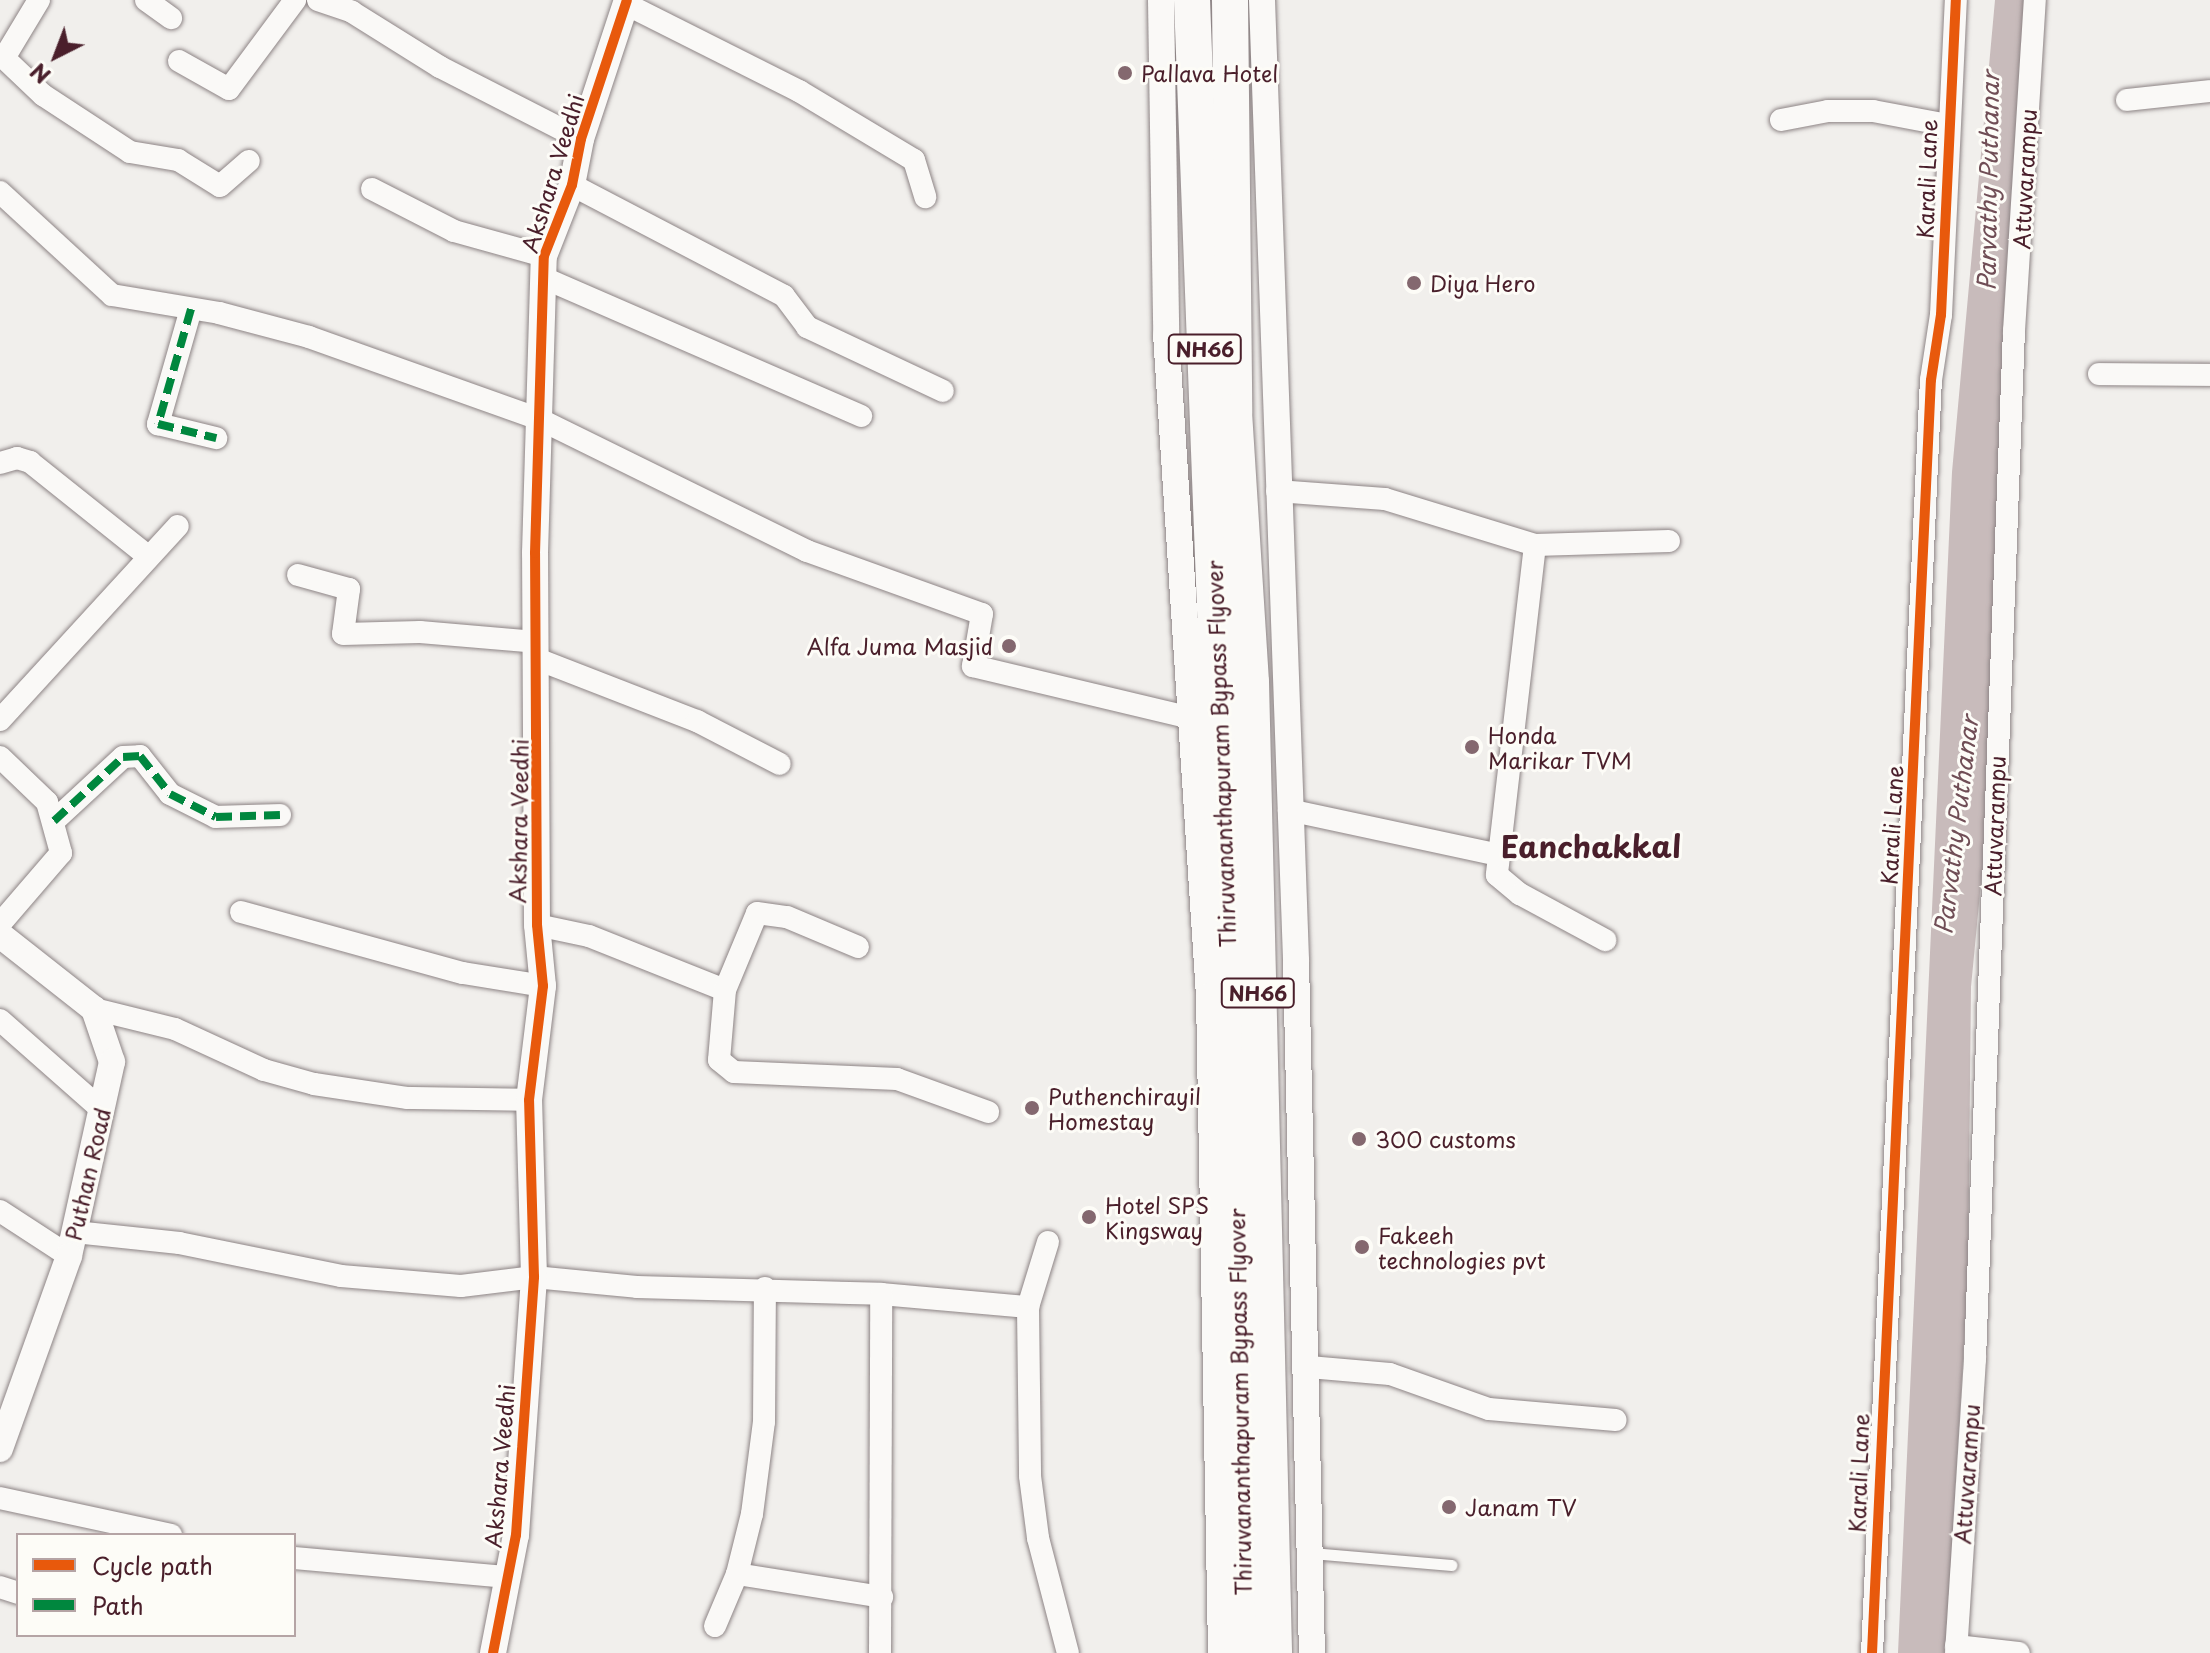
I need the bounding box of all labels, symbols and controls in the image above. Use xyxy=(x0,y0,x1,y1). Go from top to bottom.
north arrow xyxy=(16,16,96,96)
text: N xyxy=(22,56,57,92)
place label: Pallava Hotel xyxy=(1141,60,1280,86)
marker: Pallava Hotel xyxy=(1116,64,1134,82)
water label: Parvathy Puthanar xyxy=(1972,72,2004,290)
street label: Akshara Veedhi xyxy=(515,90,589,256)
street label: Attuvarampu xyxy=(2007,108,2041,250)
street label: Karali Lane xyxy=(1911,118,1941,240)
place label: Diya Hero xyxy=(1430,270,1537,296)
marker: Diya Hero xyxy=(1405,274,1423,292)
road number: NH66 xyxy=(1167,333,1243,365)
street label: Thiruvananthapuram Bypass Flyover xyxy=(1200,559,1240,949)
place label: Alfa Juma Masjid xyxy=(804,633,993,659)
marker: Alfa Juma Masjid xyxy=(1000,637,1018,655)
water label: Parvathy Puthanar xyxy=(1928,715,1984,935)
place label: Honda Marikar TVM xyxy=(1488,721,1633,772)
street label: Akshara Veedhi xyxy=(503,738,533,904)
marker: Honda Marikar TVM xyxy=(1463,738,1481,756)
street label: Attuvarampu xyxy=(1978,755,2010,897)
street label: Karali Lane xyxy=(1875,764,1907,886)
district label: Eanchakkal xyxy=(1501,828,1681,864)
road number: NH66 xyxy=(1220,977,1296,1009)
place label: Puthenchirayil Homestay xyxy=(1048,1082,1201,1134)
marker: Puthenchirayil Homestay xyxy=(1023,1099,1041,1117)
street label: Puthan Road xyxy=(59,1105,115,1243)
place label: 300 customs xyxy=(1375,1126,1513,1152)
marker: 300 customs xyxy=(1350,1130,1368,1148)
place label: Hotel SPS Kingsway xyxy=(1105,1191,1210,1242)
street label: Thiruvananthapuram Bypass Flyover xyxy=(1222,1207,1256,1597)
marker: Hotel SPS Kingsway xyxy=(1080,1208,1098,1226)
place label: Fakeeh technologies pvt xyxy=(1378,1221,1547,1272)
marker: Fakeeh technologies pvt xyxy=(1353,1238,1371,1256)
street label: Akshara Veedhi xyxy=(479,1382,519,1550)
street label: Attuvarampu xyxy=(1948,1403,1984,1545)
street label: Karali Lane xyxy=(1843,1412,1873,1534)
place label: Janam TV xyxy=(1465,1494,1576,1520)
marker: Janam TV xyxy=(1440,1498,1458,1516)
legend xyxy=(16,1533,296,1637)
text: Cycle path xyxy=(92,1547,213,1583)
text: Path xyxy=(92,1587,144,1623)

